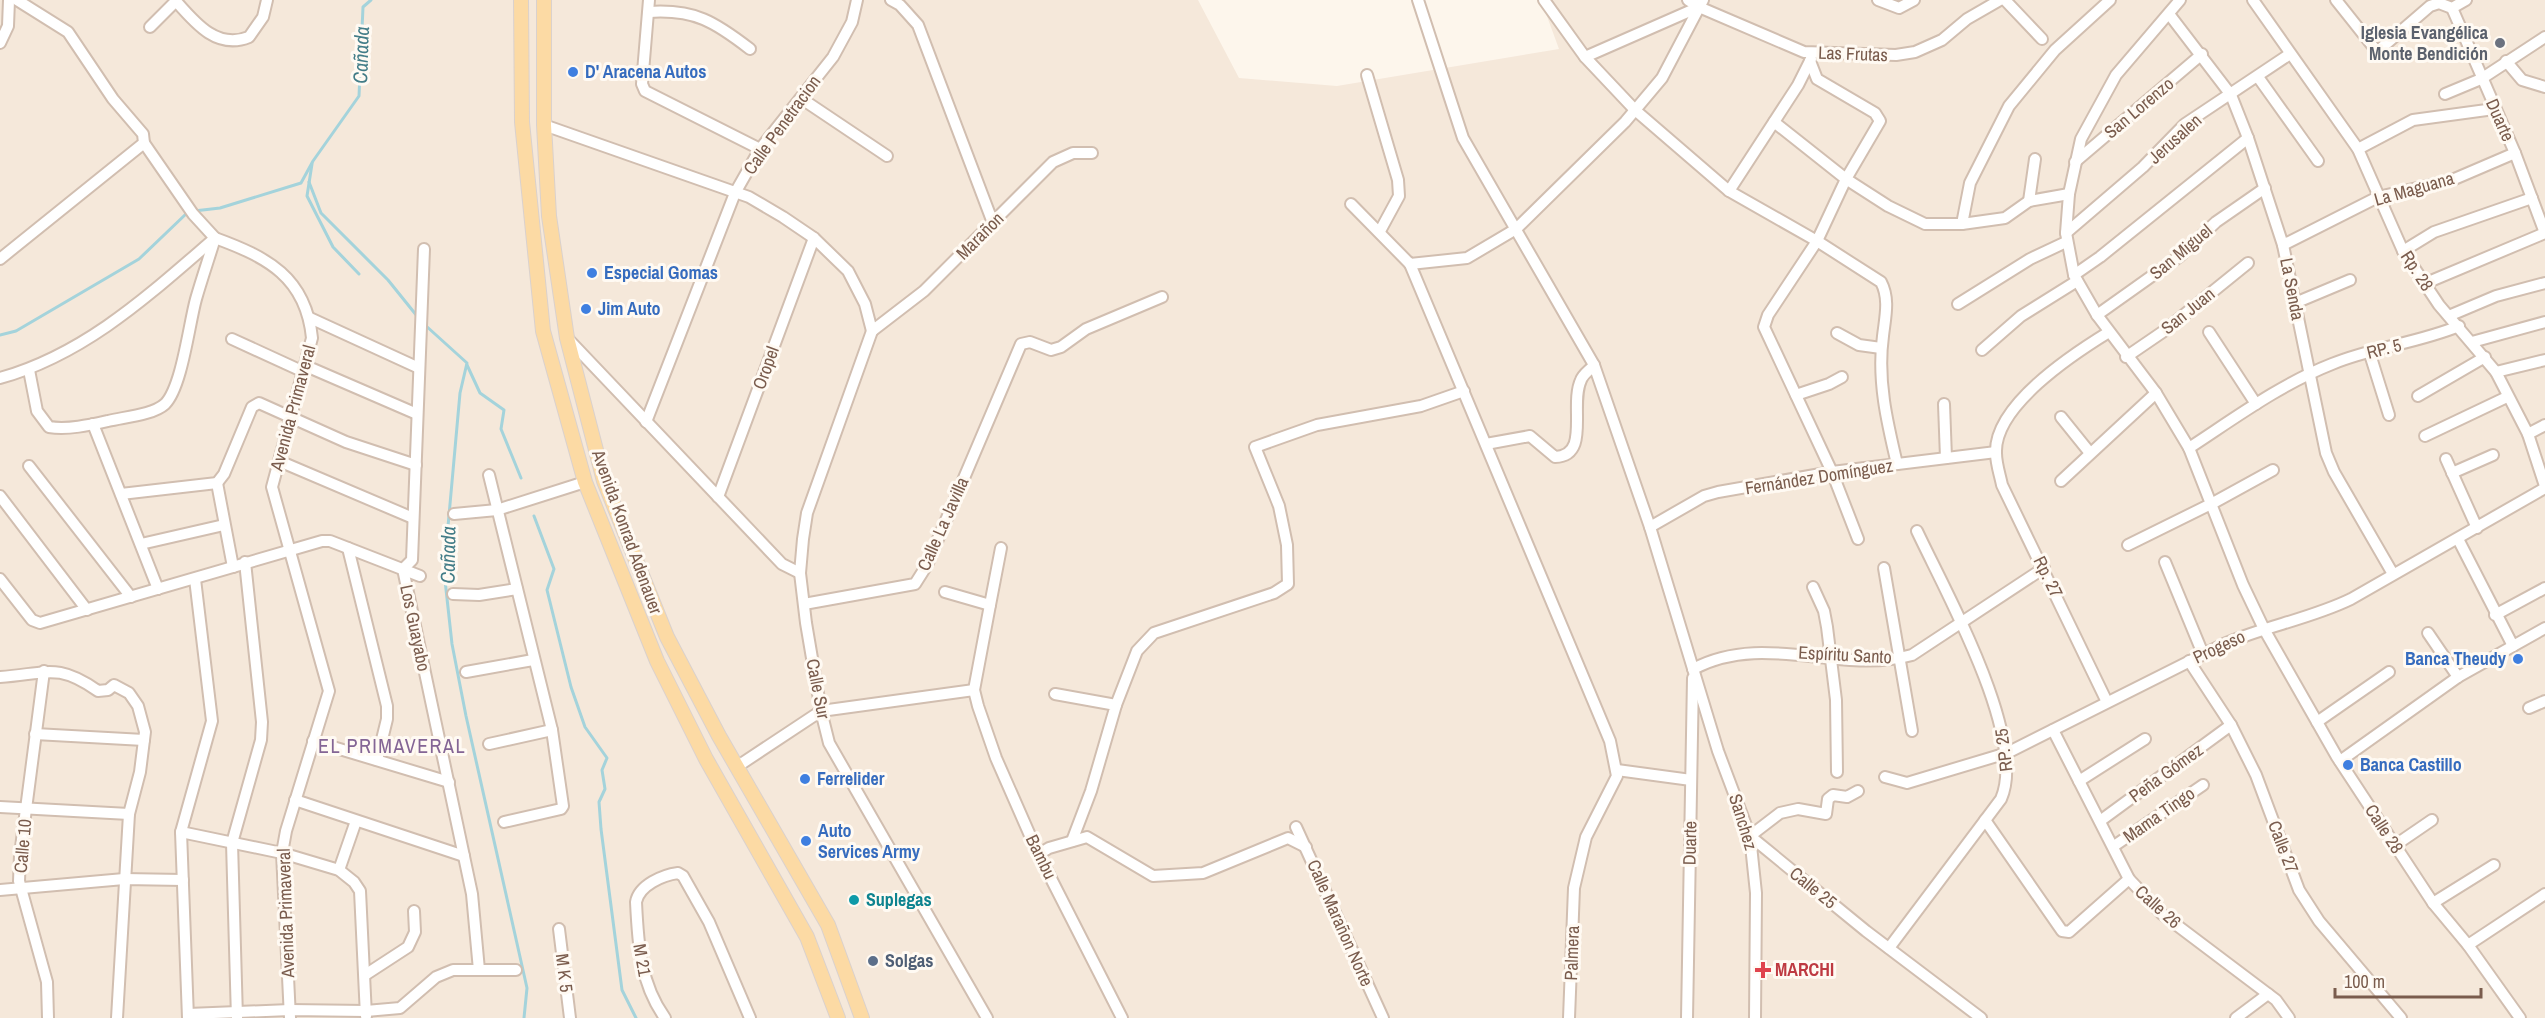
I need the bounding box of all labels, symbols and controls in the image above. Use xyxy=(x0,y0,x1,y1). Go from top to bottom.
place label: Iglesia Evangélica Monte Bendición xyxy=(2361,20,2489,66)
water label: Cañada xyxy=(346,26,375,84)
marker: Iglesia Evangélica Monte Bendición xyxy=(2493,36,2507,50)
street label: Las Frutas xyxy=(1818,40,1888,67)
place label: D' Aracena Autos xyxy=(585,59,706,84)
marker: D' Aracena Autos xyxy=(566,65,580,79)
street label: Calle Penetracion xyxy=(737,70,826,180)
street label: San Lorenzo xyxy=(2099,71,2179,144)
street label: Duarte xyxy=(2480,94,2521,145)
street label: Jerusalen xyxy=(2143,108,2207,169)
street label: La Maguana xyxy=(2371,165,2457,212)
street label: Marañon xyxy=(950,206,1009,265)
street label: San Miguel xyxy=(2144,218,2217,285)
street label: Rp. 28 xyxy=(2395,246,2440,296)
street label: La Senda xyxy=(2274,255,2311,322)
place label: Especial Gomas xyxy=(604,260,718,285)
marker: Especial Gomas xyxy=(585,266,599,280)
street label: San Juan xyxy=(2156,281,2220,340)
place label: Jim Auto xyxy=(598,296,661,321)
marker: Jim Auto xyxy=(579,302,593,316)
street label: RP. 5 xyxy=(2364,332,2404,365)
street label: Avenida Primaveral xyxy=(263,342,321,475)
street label: Oropel xyxy=(746,343,785,393)
street label: Avenida Konrad Adenauer xyxy=(586,445,669,617)
street label: Fernández Domínguez xyxy=(1743,452,1895,501)
street label: Calle La Javilla xyxy=(911,473,974,575)
water label: Cañada xyxy=(434,526,461,584)
street label: Rp. 27 xyxy=(2028,552,2069,602)
street label: Los Guayabo xyxy=(394,582,437,673)
street label: Progeso xyxy=(2189,624,2249,669)
street label: Espíritu Santo xyxy=(1798,640,1892,669)
place label: Banca Theudy xyxy=(2405,646,2507,671)
marker: Banca Theudy xyxy=(2511,652,2525,666)
street label: Calle Sur xyxy=(800,657,837,721)
street label: RP. 25 xyxy=(1988,727,2019,773)
district label: EL PRIMAVERAL xyxy=(318,732,466,759)
street label: Peña Gómez xyxy=(2124,737,2208,808)
place label: Banca Castillo xyxy=(2360,752,2462,777)
marker: Banca Castillo xyxy=(2341,758,2355,772)
place label: Ferrelider xyxy=(817,766,885,791)
marker: Ferrelider xyxy=(798,772,812,786)
street label: Mama Tingo xyxy=(2118,781,2200,848)
street label: Sanchez xyxy=(1723,791,1764,853)
street label: Calle 28 xyxy=(2359,799,2410,858)
street label: Calle 27 xyxy=(2262,817,2305,877)
street label: Calle 10 xyxy=(8,818,37,874)
place label: Auto Services Army xyxy=(818,818,921,864)
street label: Duarte xyxy=(1677,821,1702,865)
street label: Bambu xyxy=(1020,830,1063,883)
marker: Auto Services Army xyxy=(799,834,813,848)
street label: Avenida Primaveral xyxy=(271,848,300,979)
street label: Calle Marañon Norte xyxy=(1301,856,1380,990)
street label: Calle 25 xyxy=(1784,861,1842,914)
street label: Calle 26 xyxy=(2130,879,2187,934)
place label: Suplegas xyxy=(866,887,932,912)
marker: Suplegas xyxy=(847,893,861,907)
street label: Palmera xyxy=(1558,925,1585,981)
street label: M 21 xyxy=(627,942,658,979)
place label: Solgas xyxy=(885,948,933,973)
street label: M K 5 xyxy=(550,952,579,994)
marker: Solgas xyxy=(866,954,880,968)
place label: MARCHI xyxy=(1775,957,1834,982)
scale bar xyxy=(2335,961,2480,999)
marker: MARCHI xyxy=(1756,963,1770,977)
text: 100 m xyxy=(2344,969,2385,994)

